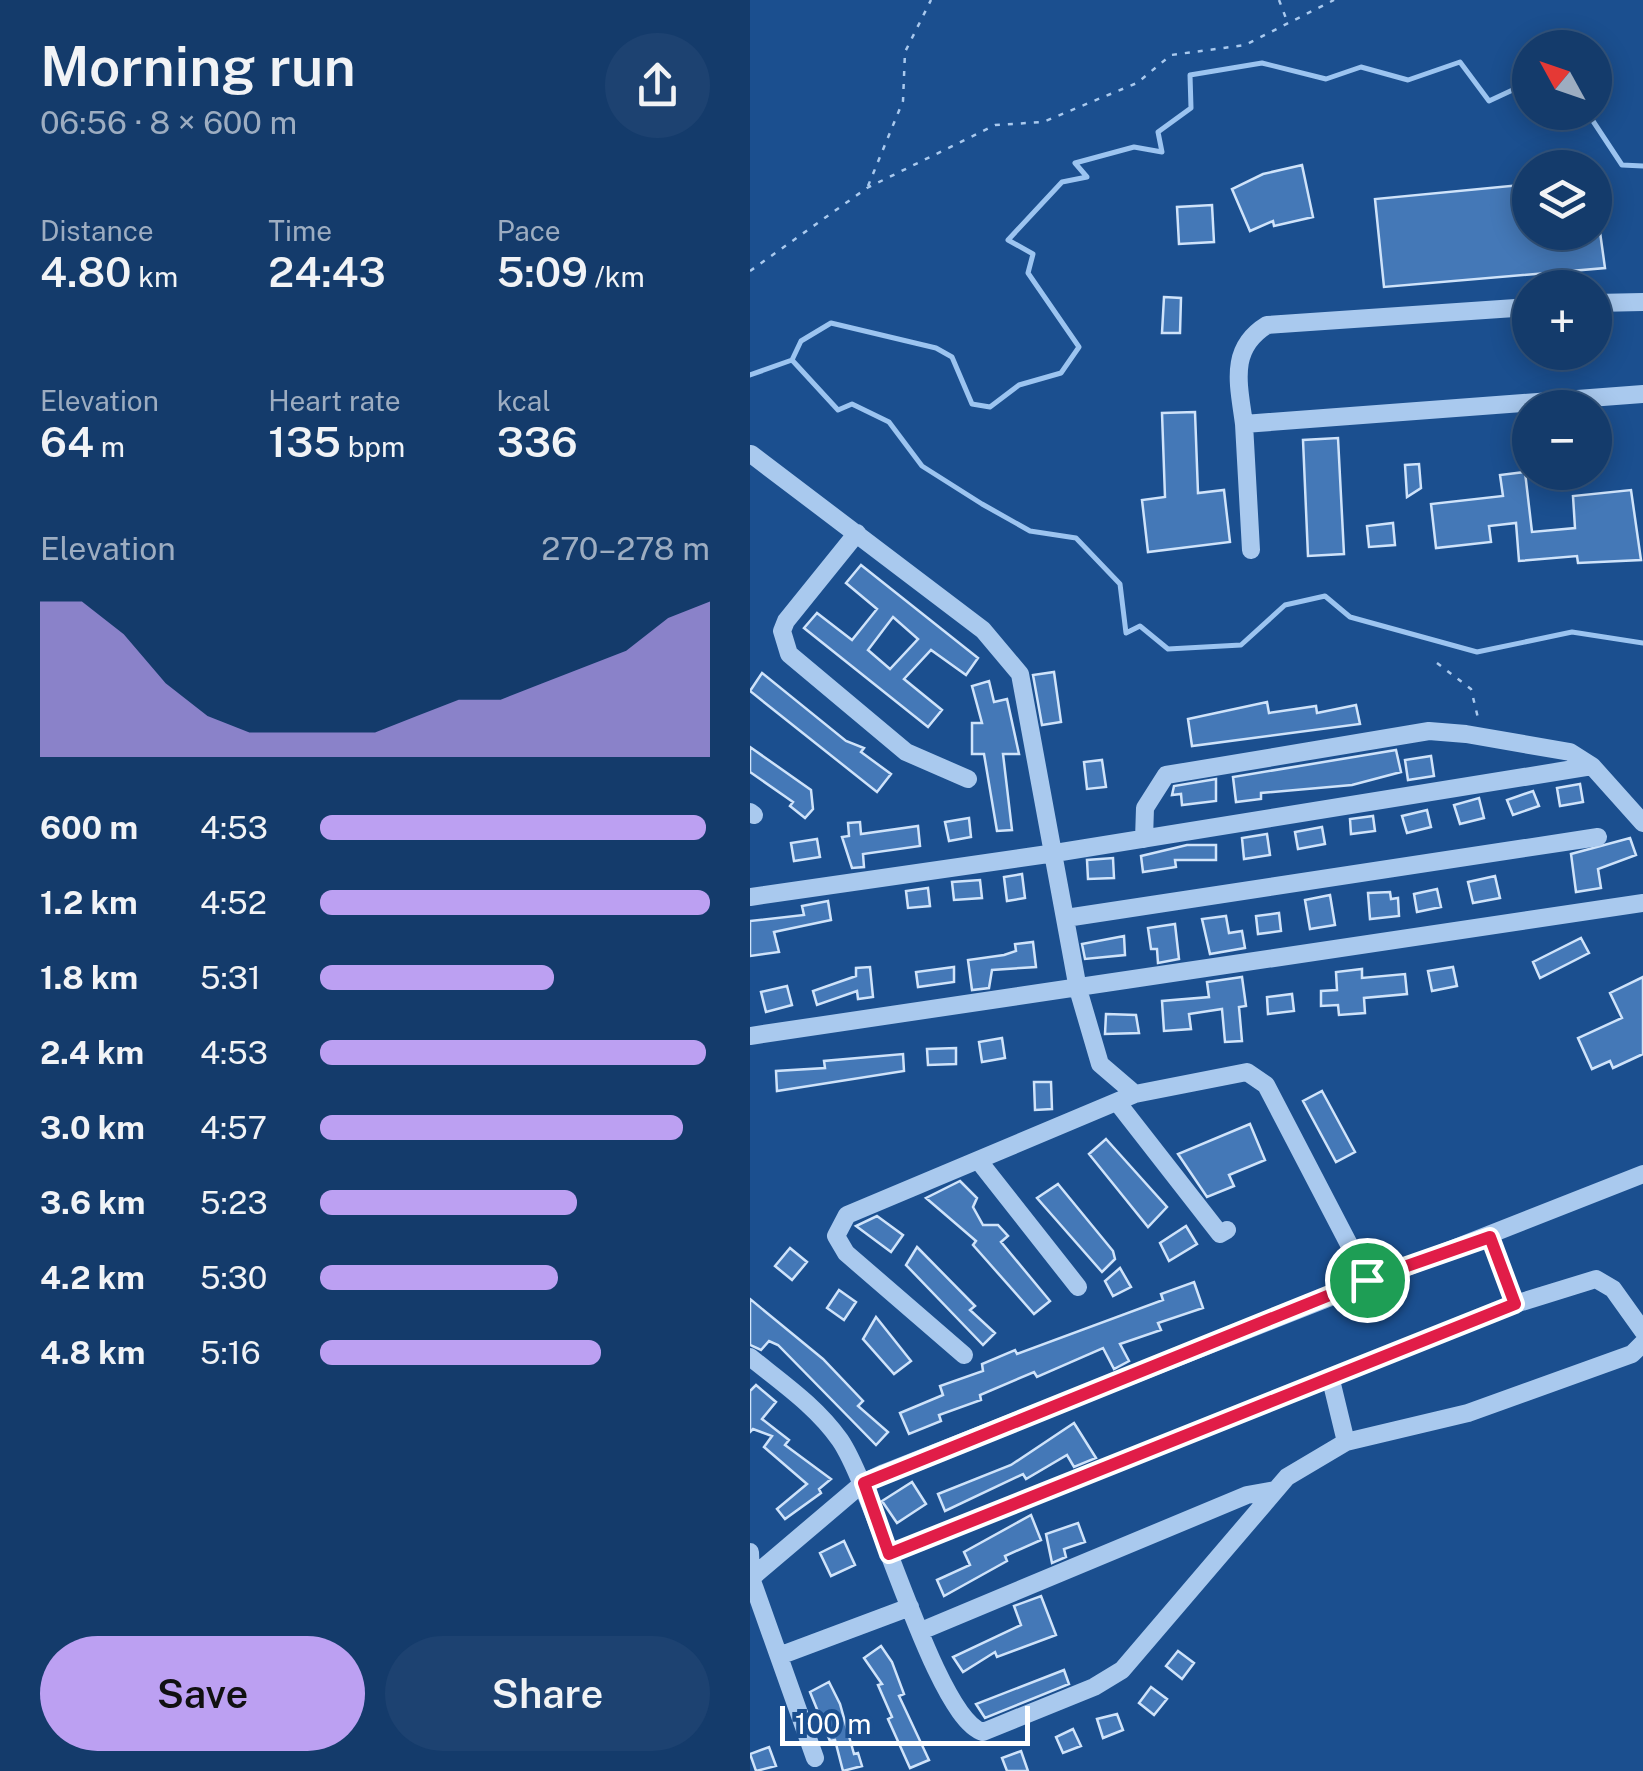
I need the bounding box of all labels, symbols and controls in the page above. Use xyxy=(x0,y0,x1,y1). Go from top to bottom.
north arrow xyxy=(1512,30,1612,130)
map controls xyxy=(1512,30,1612,490)
button: share xyxy=(605,33,710,138)
text: Morning run xyxy=(40,34,356,98)
text: 06:56 · 8 × 600 m xyxy=(40,104,297,141)
button: layers xyxy=(1512,150,1612,250)
text: Distance xyxy=(40,214,154,247)
text: Time xyxy=(268,214,332,247)
text: Pace xyxy=(497,214,561,247)
text: 4.80 xyxy=(40,247,132,296)
text: 24:43 xyxy=(268,247,386,296)
text: 5:09 xyxy=(497,247,588,296)
text: km xyxy=(132,260,178,293)
text: /km xyxy=(588,260,645,293)
button: + xyxy=(1512,270,1612,370)
text: Elevation xyxy=(40,384,159,417)
text: Heart rate xyxy=(268,384,401,417)
text: kcal xyxy=(497,384,551,417)
button: − xyxy=(1512,390,1612,490)
text: 64 xyxy=(40,417,94,466)
text: 135 xyxy=(268,417,341,466)
text: 336 xyxy=(497,417,578,466)
text: m xyxy=(94,430,125,463)
text: bpm xyxy=(341,430,405,463)
text: Elevation xyxy=(40,530,176,567)
text: 270–278 m xyxy=(541,530,710,567)
text: 600 m xyxy=(40,809,138,846)
text: 4:53 xyxy=(200,809,268,846)
text: 1.2 km xyxy=(40,884,138,921)
text: 4:52 xyxy=(200,884,267,921)
text: 1.8 km xyxy=(40,959,138,996)
text: 5:31 xyxy=(200,959,261,996)
text: 2.4 km xyxy=(40,1034,144,1071)
text: 4:53 xyxy=(200,1034,268,1071)
text: 3.0 km xyxy=(40,1109,145,1146)
text: 4:57 xyxy=(200,1109,267,1146)
text: 3.6 km xyxy=(40,1184,145,1221)
text: 5:23 xyxy=(200,1184,268,1221)
pin xyxy=(1325,1238,1410,1323)
icon: arrive xyxy=(1340,1253,1395,1308)
text: 4.2 km xyxy=(40,1259,145,1296)
text: 5:30 xyxy=(200,1259,267,1296)
text: 4.8 km xyxy=(40,1334,146,1371)
text: 5:16 xyxy=(200,1334,261,1371)
button: Save xyxy=(40,1636,365,1751)
button: Share xyxy=(385,1636,710,1751)
scale bar xyxy=(780,1701,1030,1746)
text: 100 m xyxy=(795,1707,872,1740)

